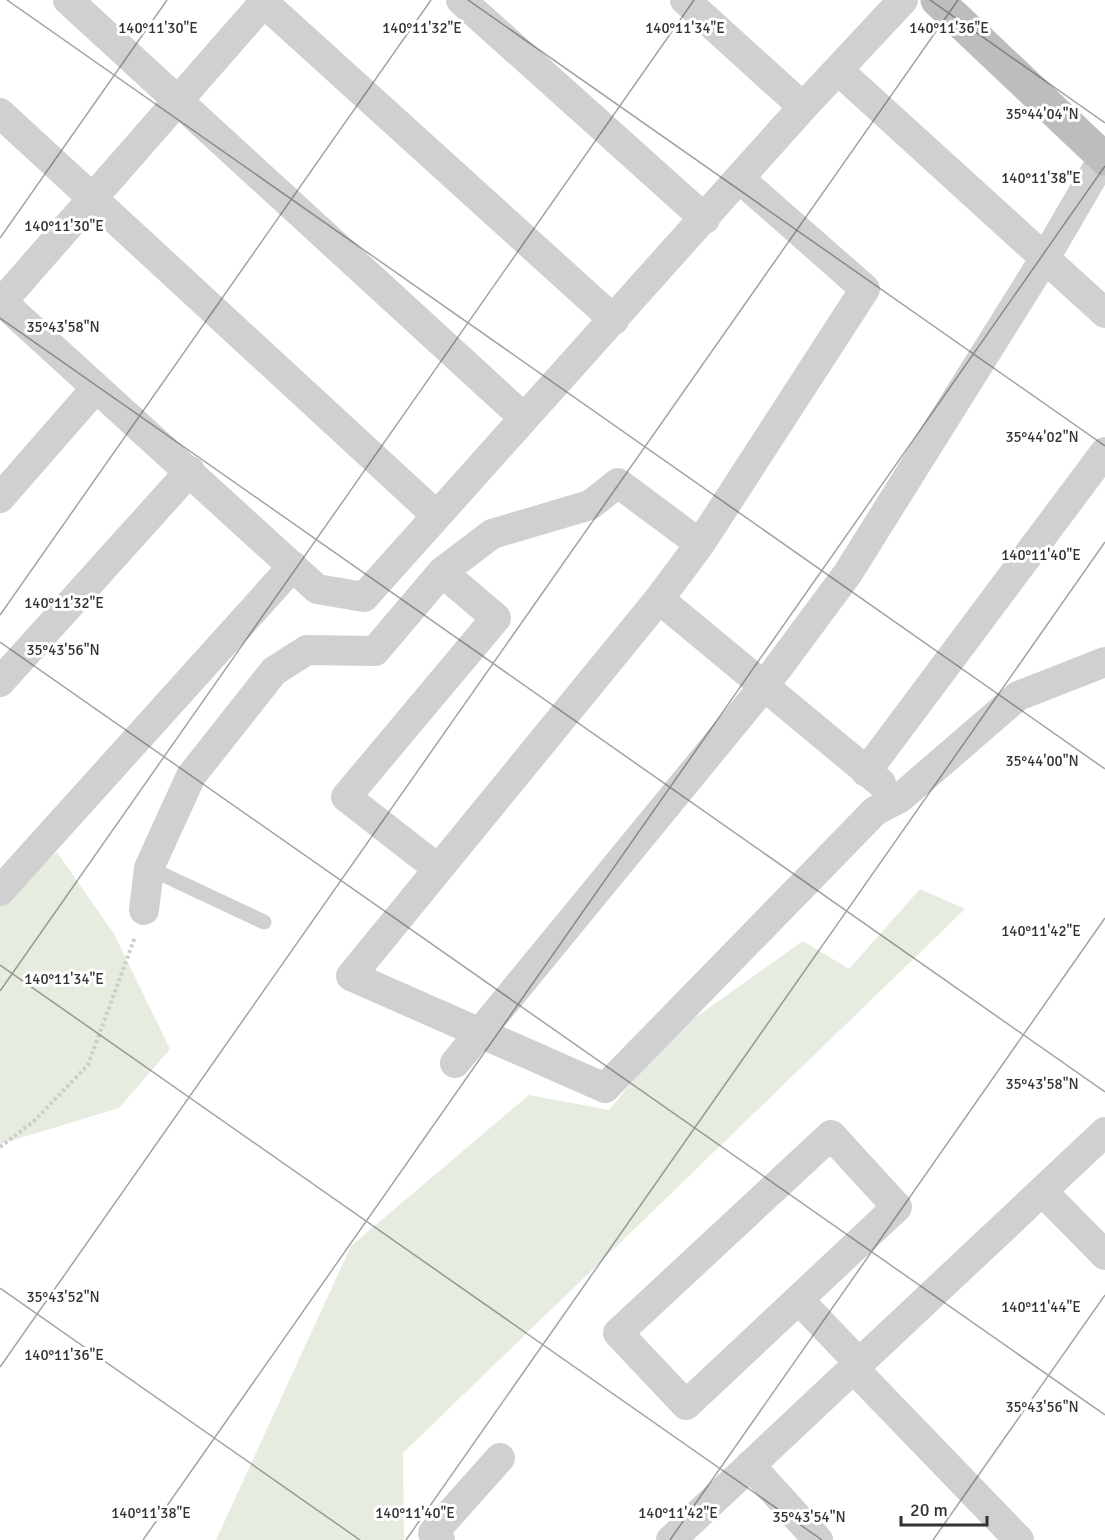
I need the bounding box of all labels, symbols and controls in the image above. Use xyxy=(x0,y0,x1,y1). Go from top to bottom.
text: 140°11'30"E xyxy=(118,19,198,37)
text: 140°11'32"E xyxy=(382,19,462,37)
text: 140°11'34"E xyxy=(645,19,725,37)
text: 140°11'36"E xyxy=(909,19,989,37)
text: 35°44'04"N xyxy=(1005,105,1079,123)
text: 140°11'38"E xyxy=(1001,169,1081,187)
text: 140°11'30"E xyxy=(24,217,104,235)
text: 35°43'58"N xyxy=(26,318,100,336)
text: 35°44'02"N xyxy=(1005,428,1079,446)
text: 140°11'40"E xyxy=(1001,546,1081,564)
text: 140°11'32"E xyxy=(24,594,104,612)
text: 35°43'56"N xyxy=(26,641,100,659)
text: 35°44'00"N xyxy=(1005,752,1079,770)
text: 140°11'42"E xyxy=(1001,922,1081,940)
text: 140°11'34"E xyxy=(24,970,104,988)
text: 35°43'58"N xyxy=(1005,1075,1079,1093)
text: 35°43'52"N xyxy=(26,1288,100,1306)
text: 140°11'44"E xyxy=(1001,1298,1081,1316)
text: 140°11'36"E xyxy=(24,1346,104,1364)
text: 35°43'56"N xyxy=(1005,1398,1079,1416)
scale bar xyxy=(901,1489,986,1527)
text: 20 m xyxy=(910,1499,948,1521)
text: 140°11'38"E xyxy=(111,1504,191,1522)
text: 140°11'40"E xyxy=(375,1504,455,1522)
text: 140°11'42"E xyxy=(638,1504,718,1522)
text: 35°43'54"N xyxy=(772,1508,846,1526)

